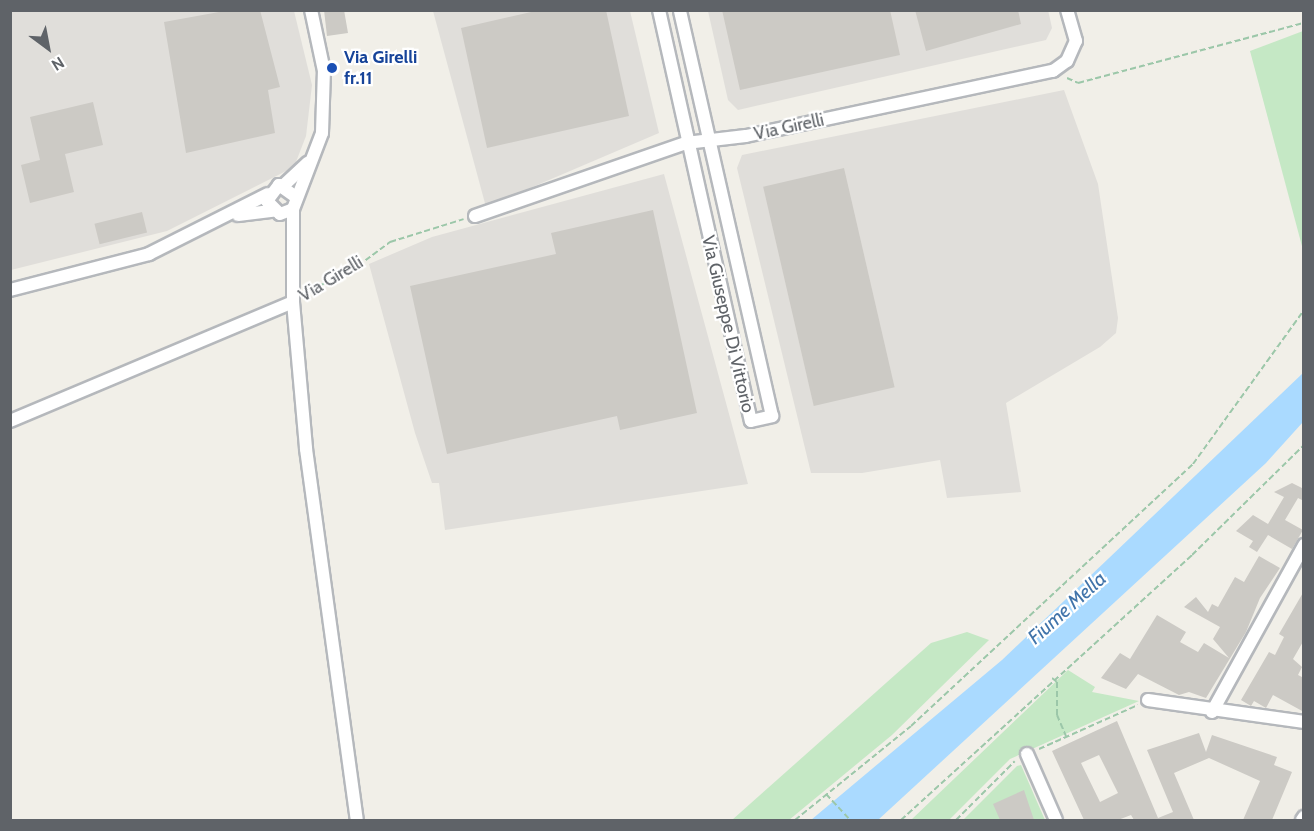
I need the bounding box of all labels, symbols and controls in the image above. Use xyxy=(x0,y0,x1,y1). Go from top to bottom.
north arrow xyxy=(18,18,78,78)
place label: Via Girelli fr.11 xyxy=(344,47,417,90)
text: N xyxy=(48,53,68,75)
marker: Via Girelli fr.11 xyxy=(325,61,339,75)
street label: Via Girelli xyxy=(752,109,826,145)
street label: Via Giuseppe Di Vittorio xyxy=(697,233,759,415)
street label: Via Girelli xyxy=(295,251,367,307)
water label: Fiume Mella xyxy=(1023,567,1111,649)

